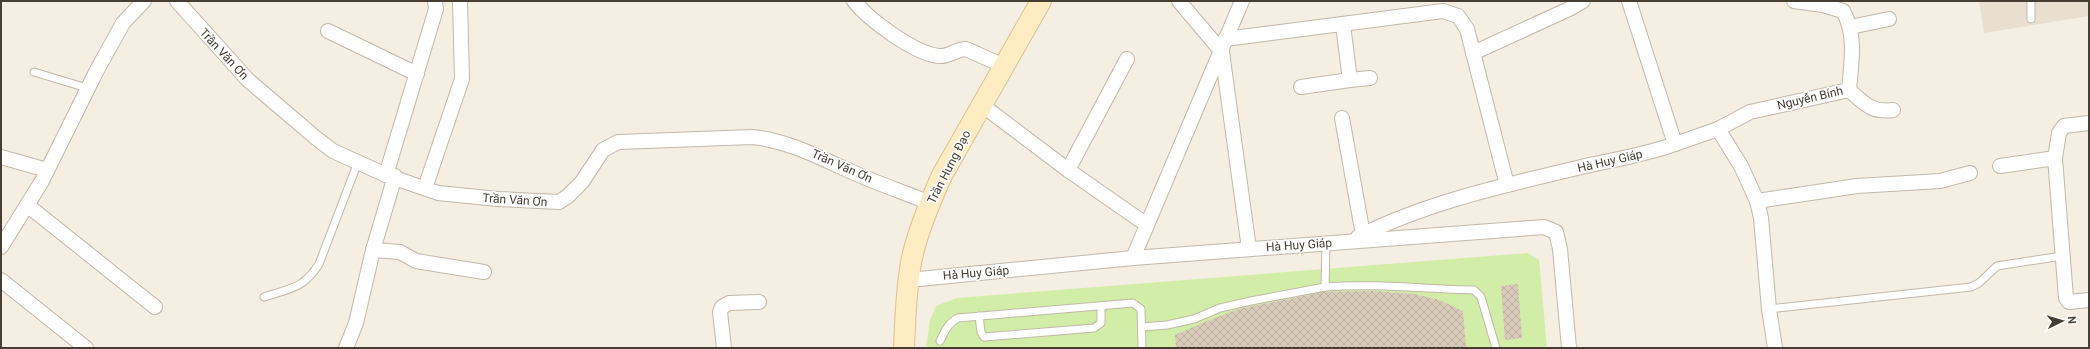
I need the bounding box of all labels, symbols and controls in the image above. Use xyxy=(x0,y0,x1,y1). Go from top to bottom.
street label: Trần Văn Ơn xyxy=(197,25,251,83)
street label: Nguyễn Bính xyxy=(1776,84,1844,112)
street label: Trần Hưng Đạo xyxy=(925,128,974,206)
street label: Trần Văn Ơn xyxy=(809,146,875,186)
street label: Hà Huy Giáp xyxy=(1576,147,1644,175)
street label: Trần Văn Ơn xyxy=(482,191,548,209)
street label: Hà Huy Giáp xyxy=(1265,236,1333,254)
street label: Hà Huy Giáp xyxy=(942,263,1010,283)
north arrow xyxy=(2042,301,2082,341)
text: N xyxy=(2065,316,2078,325)

